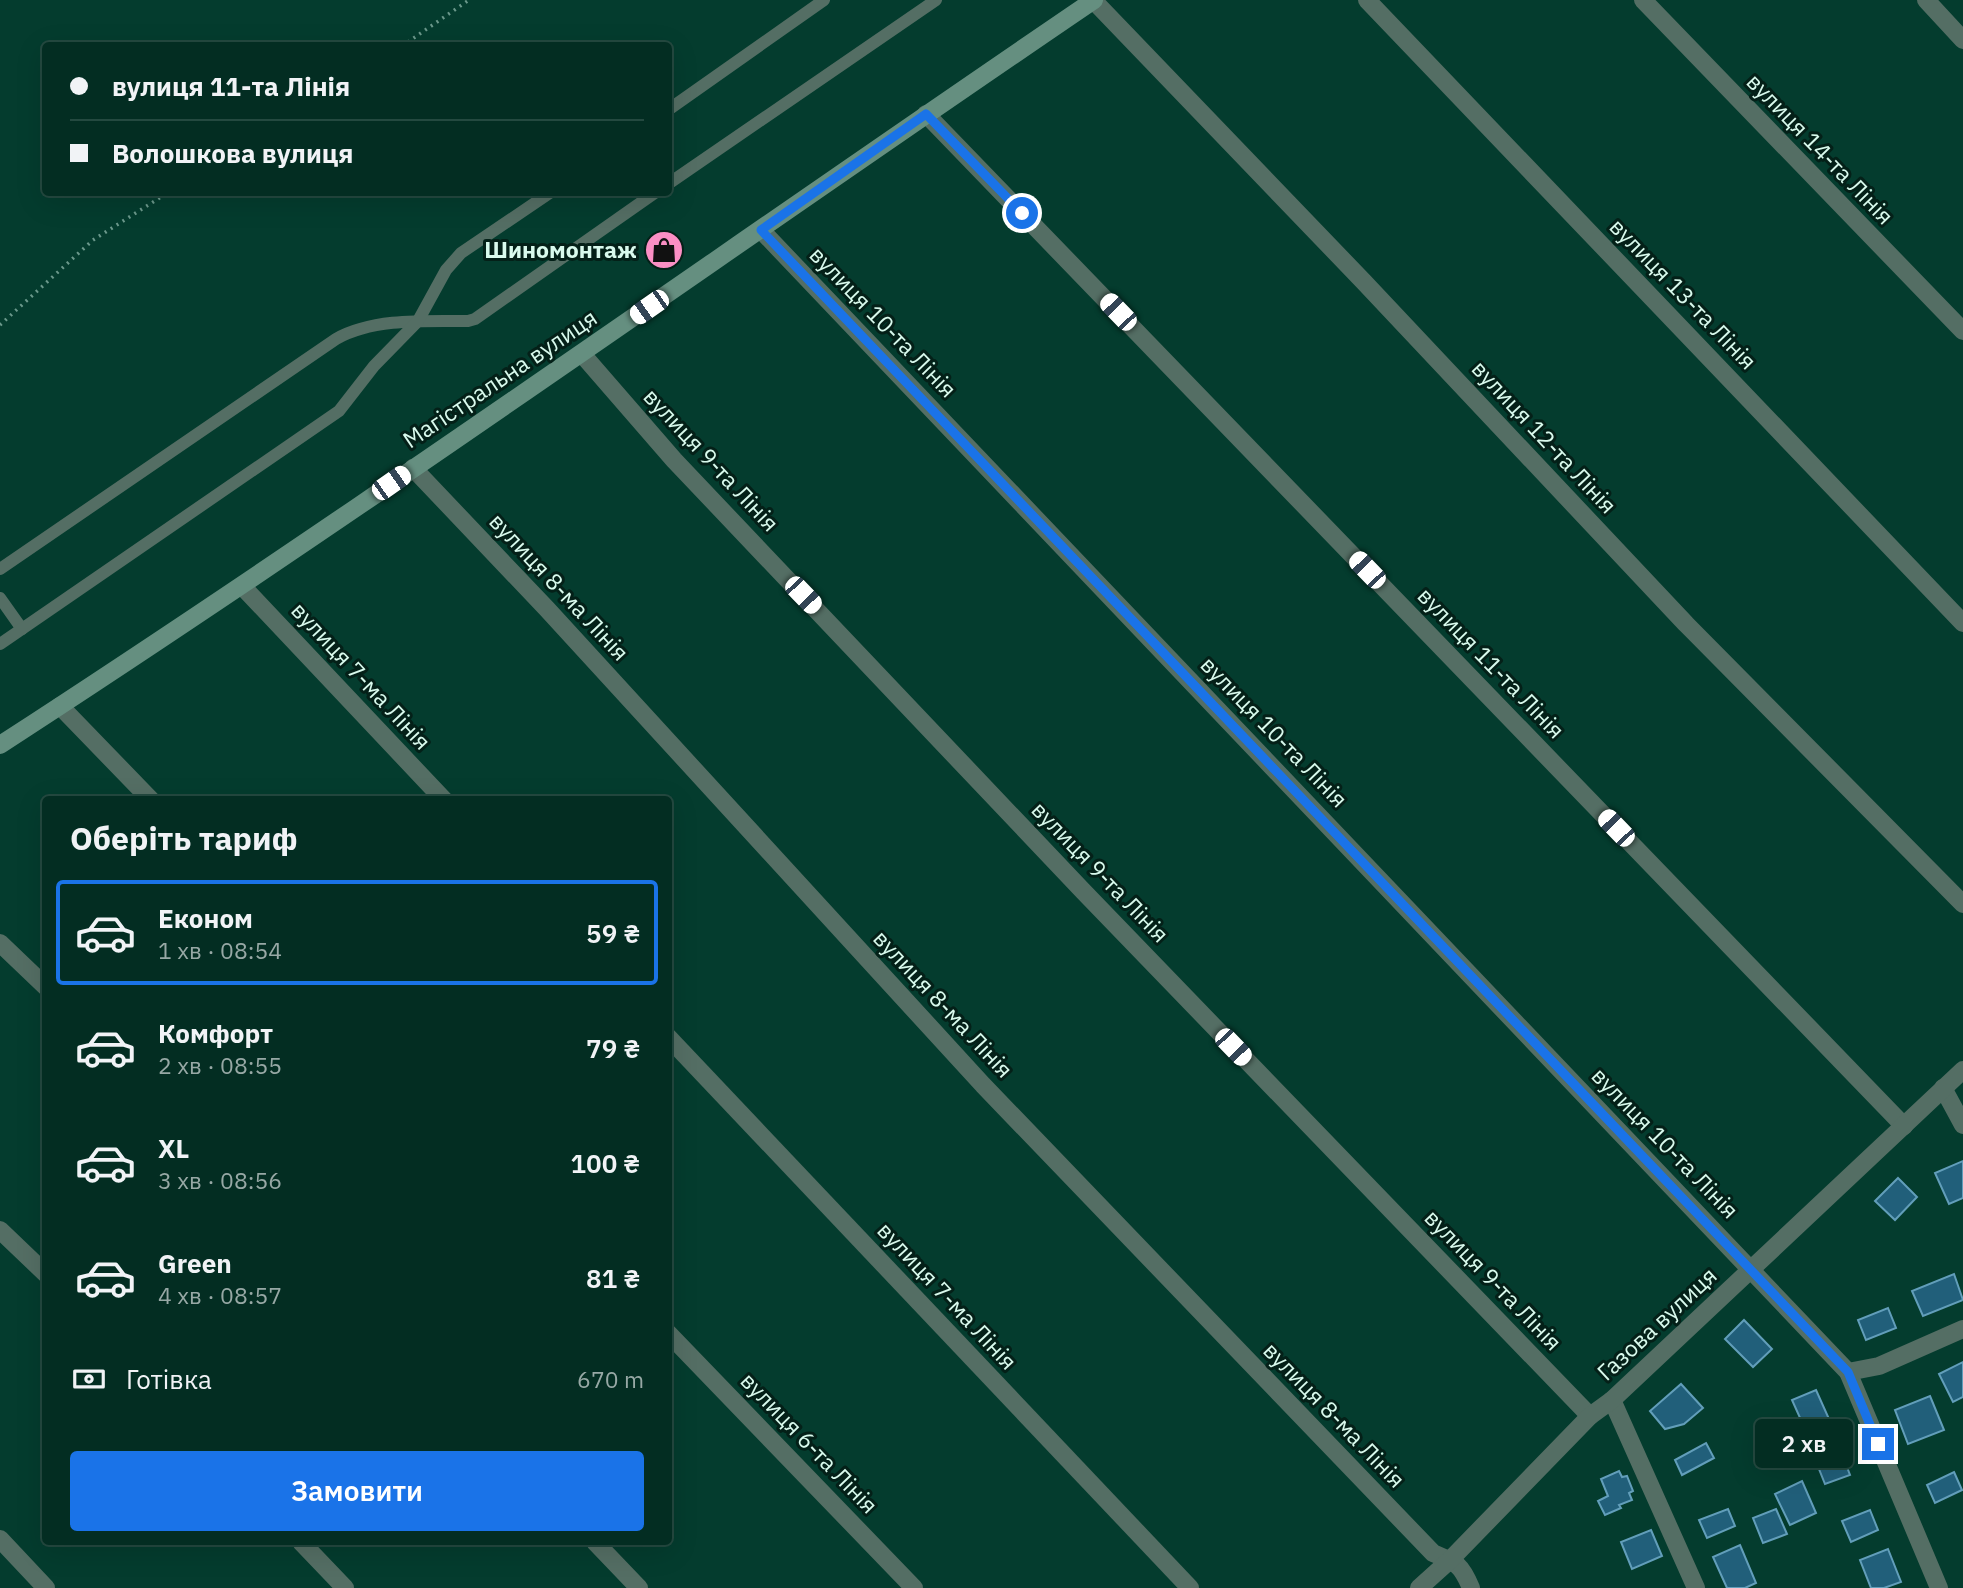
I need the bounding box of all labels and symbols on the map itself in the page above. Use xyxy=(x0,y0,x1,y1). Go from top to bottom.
street label: вулиця 14-та Лінія xyxy=(1741,66,1901,230)
route start xyxy=(1006,197,1038,229)
street label: вулиця 13-та Лінія xyxy=(1604,211,1764,375)
shop icon: Шиномонтаж xyxy=(643,229,685,271)
place label: Шиномонтаж xyxy=(484,234,637,264)
street label: вулиця 10-та Лінія xyxy=(804,239,964,403)
car xyxy=(626,286,673,328)
car xyxy=(1096,290,1141,334)
street label: Магістральна вулиця xyxy=(397,302,602,454)
street label: вулиця 12-та Лінія xyxy=(1466,353,1624,519)
street label: вулиця 9-та Лінія xyxy=(638,381,786,537)
car xyxy=(368,462,415,504)
street label: вулиця 8-ма Лінія xyxy=(483,506,636,667)
car xyxy=(1345,548,1390,592)
car xyxy=(781,573,826,617)
street label: вулиця 11-та Лінія xyxy=(1412,580,1572,744)
street label: вулиця 7-ма Лінія xyxy=(285,595,438,756)
street label: вулиця 10-та Лінія xyxy=(1195,649,1355,813)
street label: вулиця 9-та Лінія xyxy=(1026,794,1176,948)
car xyxy=(1594,806,1639,850)
street label: вулиця 8-ма Лінія xyxy=(867,923,1020,1084)
car xyxy=(1211,1025,1256,1069)
street label: вулиця 10-та Лінія xyxy=(1586,1060,1746,1224)
street label: вулиця 9-та Лінія xyxy=(1419,1202,1569,1356)
street label: вулиця 7-ма Лінія xyxy=(871,1215,1024,1376)
street label: Газова вулиця xyxy=(1590,1260,1722,1386)
street label: вулиця 8-ма Лінія xyxy=(1257,1335,1412,1494)
street label: вулиця 6-та Лінія xyxy=(735,1365,885,1519)
callout: 2 хв xyxy=(1756,1420,1854,1468)
route end xyxy=(1862,1428,1894,1460)

